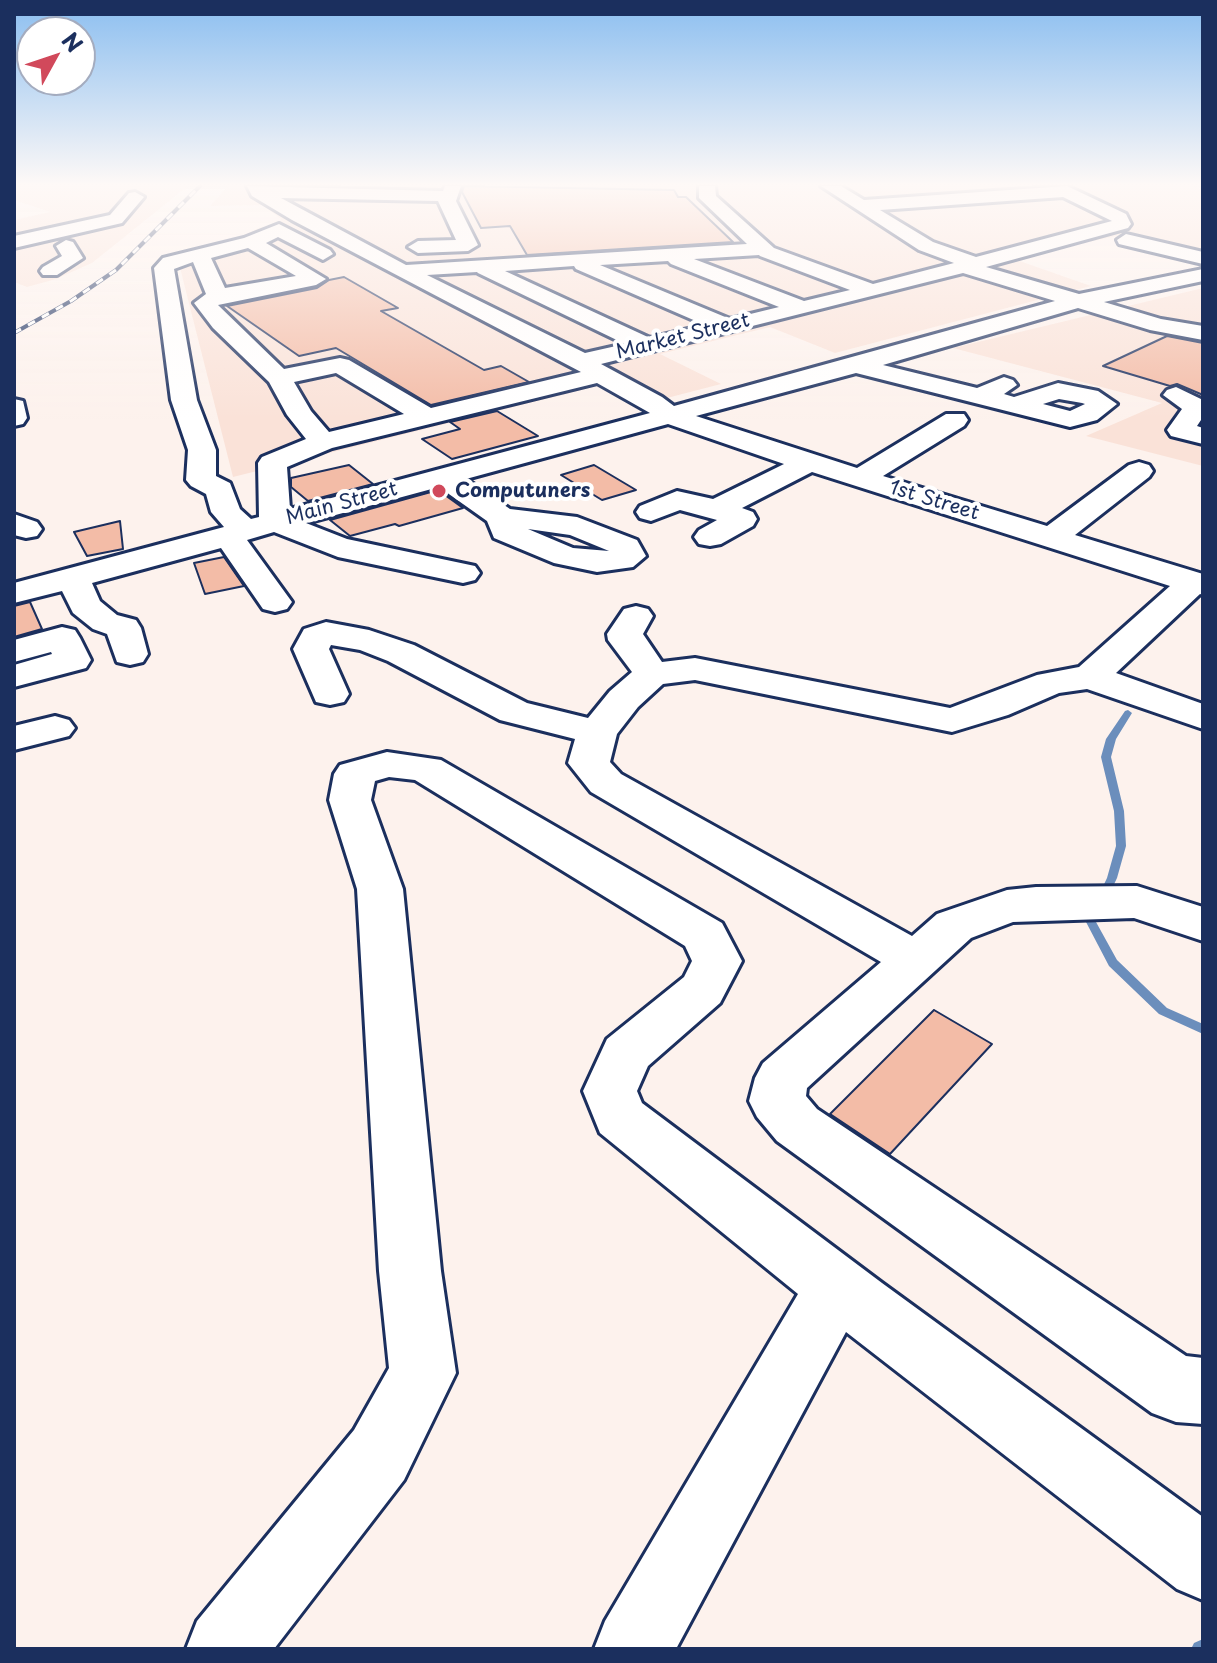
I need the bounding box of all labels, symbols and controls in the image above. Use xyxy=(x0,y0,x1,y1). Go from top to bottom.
north arrow xyxy=(16,16,96,96)
text: N xyxy=(55,24,91,59)
street label: Market Street xyxy=(614,309,752,365)
street label: 1st Street xyxy=(886,476,982,526)
street label: Main Street xyxy=(284,478,400,530)
place label: Computuners xyxy=(455,479,590,503)
marker: Computuners xyxy=(430,482,448,500)

